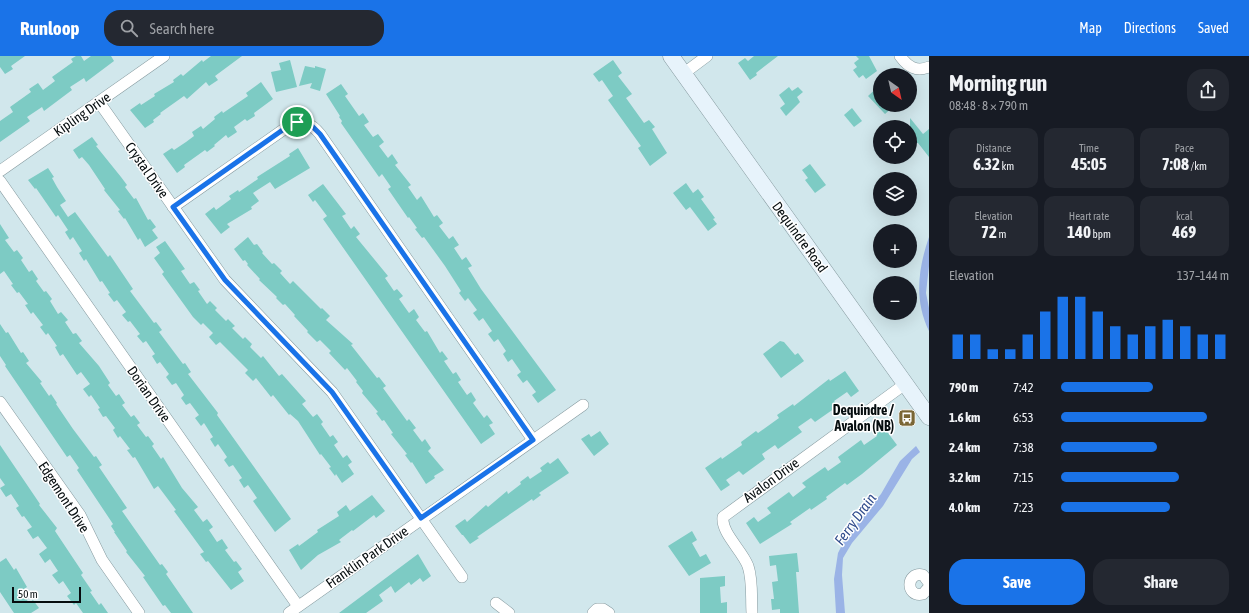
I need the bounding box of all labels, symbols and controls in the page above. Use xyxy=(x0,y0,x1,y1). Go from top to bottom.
search box xyxy=(104,10,384,46)
text: Runloop xyxy=(20,17,80,39)
icon: search xyxy=(118,17,140,39)
text: Search here xyxy=(150,20,214,37)
text: Map xyxy=(1079,20,1102,36)
text: Directions xyxy=(1124,20,1176,36)
text: Saved xyxy=(1198,20,1229,36)
north arrow xyxy=(873,68,917,112)
map controls xyxy=(873,68,917,320)
button: share xyxy=(1187,69,1229,111)
text: Morning run xyxy=(949,70,1047,96)
street label: Kipling Drive xyxy=(51,89,113,139)
text: 08:48 · 8 × 790 m xyxy=(949,98,1028,113)
pin xyxy=(280,105,314,139)
icon: arrive xyxy=(286,111,308,133)
button: locate xyxy=(873,120,917,164)
street label: Crystal Drive xyxy=(122,139,172,201)
text: Distance xyxy=(976,142,1011,154)
text: Time xyxy=(1079,142,1099,154)
text: Pace xyxy=(1175,142,1194,154)
text: 6.32 xyxy=(973,154,1000,174)
text: 45:05 xyxy=(1071,154,1107,174)
text: 7:08 xyxy=(1162,154,1189,174)
text: km xyxy=(1000,160,1014,172)
text: /km xyxy=(1189,160,1207,172)
button: layers xyxy=(873,172,917,216)
street label: Dequindre Road xyxy=(769,199,831,275)
text: Elevation xyxy=(975,210,1013,222)
text: Heart rate xyxy=(1069,210,1109,222)
text: kcal xyxy=(1176,210,1193,222)
text: 72 xyxy=(981,222,997,242)
text: 140 xyxy=(1067,222,1091,242)
text: 469 xyxy=(1172,222,1196,242)
button: + xyxy=(873,224,917,268)
text: m xyxy=(997,228,1006,240)
text: bpm xyxy=(1091,228,1111,240)
text: Elevation xyxy=(949,268,994,283)
text: 137–144 m xyxy=(1177,268,1229,283)
button: − xyxy=(873,276,917,320)
street label: Dorian Drive xyxy=(124,363,174,425)
text: 790 m xyxy=(949,380,978,395)
text: 7:42 xyxy=(1013,380,1034,395)
place label: Dequindre / Avalon (NB) xyxy=(833,402,894,434)
bus stop icon: Dequindre / Avalon (NB) xyxy=(897,408,917,428)
text: 1.6 km xyxy=(949,410,980,425)
text: 6:53 xyxy=(1013,410,1034,425)
text: 2.4 km xyxy=(949,440,980,455)
text: 7:38 xyxy=(1013,440,1034,455)
street label: Avalon Drive xyxy=(740,454,802,506)
street label: Edgemont Drive xyxy=(35,459,93,535)
text: 3.2 km xyxy=(949,470,980,485)
text: 7:15 xyxy=(1013,470,1034,485)
water label: Ferry Drain xyxy=(831,490,879,548)
text: 4.0 km xyxy=(949,500,980,515)
text: 7:23 xyxy=(1013,500,1034,515)
street label: Franklin Park Drive xyxy=(323,523,411,591)
button: Save xyxy=(949,559,1085,605)
button: Share xyxy=(1093,559,1229,605)
scale bar xyxy=(12,585,81,604)
text: 50 m xyxy=(18,588,38,600)

